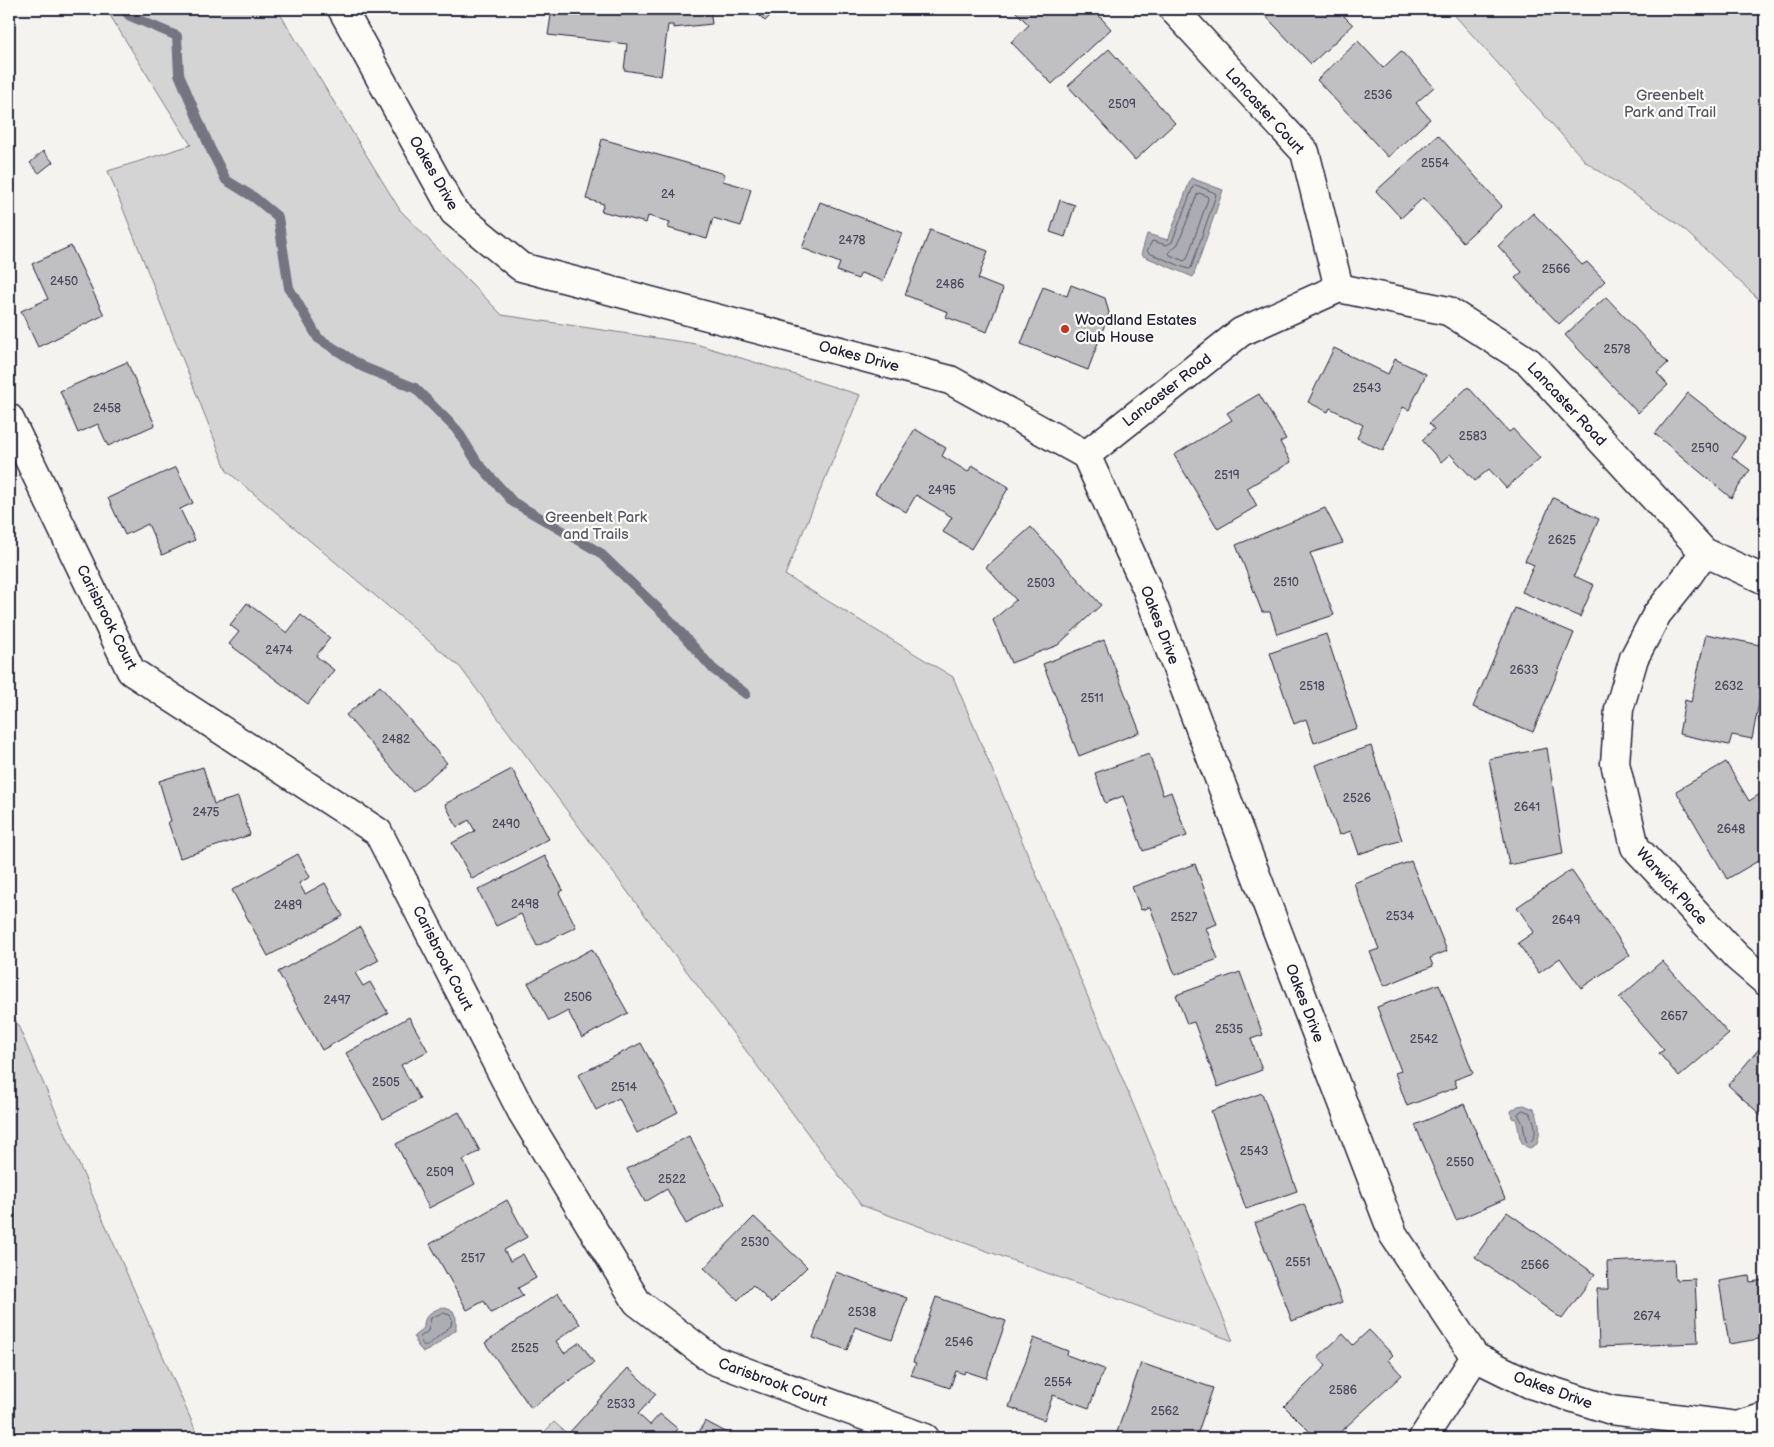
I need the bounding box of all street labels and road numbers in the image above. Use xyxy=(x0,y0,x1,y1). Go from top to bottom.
street label: Lancaster Court xyxy=(1221,64,1308,159)
street label: Oakes Drive xyxy=(405,133,462,214)
street label: Oakes Drive xyxy=(817,337,901,376)
street label: Lancaster Road xyxy=(1119,350,1216,431)
street label: Lancaster Road xyxy=(1523,358,1610,450)
street label: Carisbrook Court xyxy=(72,562,141,673)
street label: Oakes Drive xyxy=(1136,583,1183,667)
street label: Warwick Place xyxy=(1632,844,1711,929)
street label: Carisbrook Court xyxy=(408,903,477,1014)
street label: Oakes Drive xyxy=(1281,961,1328,1045)
street label: Carisbrook Court xyxy=(716,1354,831,1411)
street label: Oakes Drive xyxy=(1511,1367,1595,1414)

